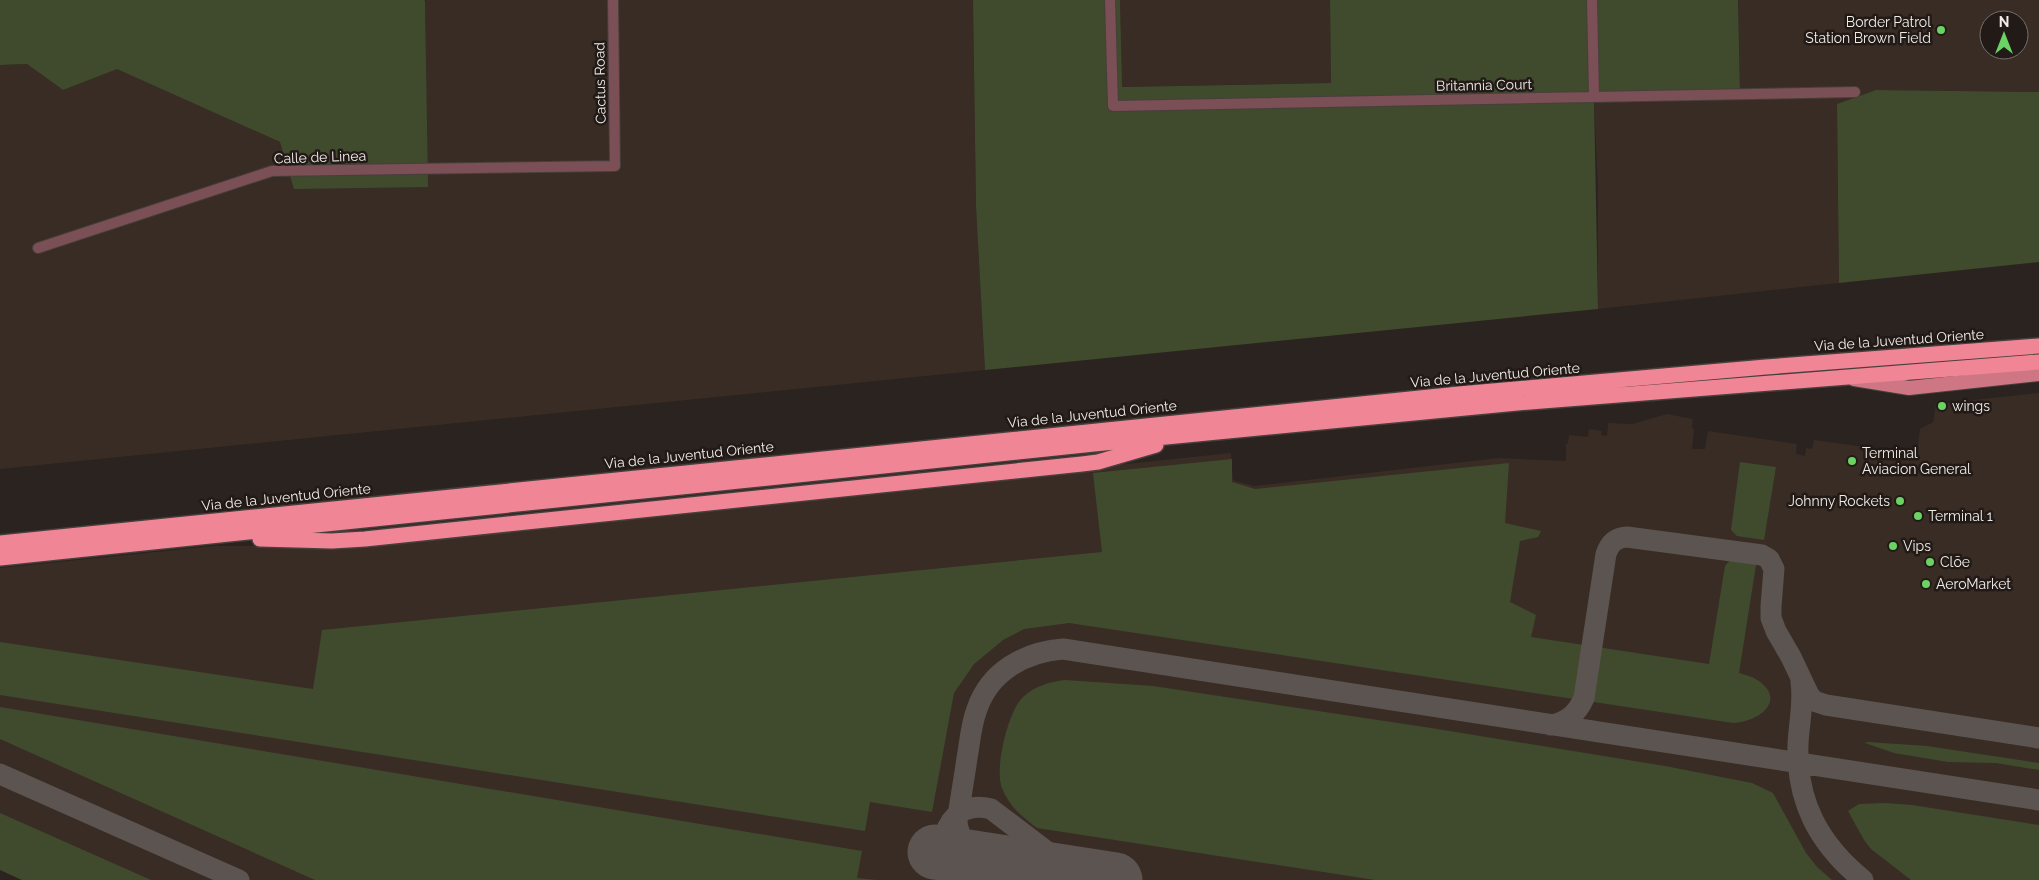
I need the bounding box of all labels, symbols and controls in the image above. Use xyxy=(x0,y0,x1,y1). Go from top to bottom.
north arrow xyxy=(1979,10,2029,60)
place label: Border Patrol Station Brown Field xyxy=(1805,14,1931,46)
text: N xyxy=(1999,14,2009,30)
marker: Border Patrol Station Brown Field xyxy=(1935,24,1947,36)
street label: Cactus Road xyxy=(591,42,609,124)
street label: Britannia Court xyxy=(1436,76,1532,94)
street label: Calle de Linea xyxy=(274,147,366,167)
street label: Via de la Juventud Oriente xyxy=(1814,326,1984,354)
street label: Via de la Juventud Oriente xyxy=(1410,360,1580,390)
street label: Via de la Juventud Oriente xyxy=(1007,397,1177,431)
place label: wings xyxy=(1952,398,1990,414)
marker: wings xyxy=(1936,400,1948,412)
street label: Via de la Juventud Oriente xyxy=(604,438,774,472)
place label: Terminal Aviacion General xyxy=(1862,445,1971,477)
marker: Terminal Aviacion General xyxy=(1846,455,1858,467)
street label: Via de la Juventud Oriente xyxy=(201,480,371,514)
place label: Johnny Rockets xyxy=(1788,493,1890,509)
marker: Johnny Rockets xyxy=(1894,495,1906,507)
place label: Terminal 1 xyxy=(1928,508,1993,524)
marker: Terminal 1 xyxy=(1912,510,1924,522)
place label: Vips xyxy=(1903,538,1931,554)
marker: Vips xyxy=(1887,540,1899,552)
place label: Clōe xyxy=(1940,554,1970,570)
marker: Clōe xyxy=(1924,556,1936,568)
place label: AeroMarket xyxy=(1936,576,2011,592)
marker: AeroMarket xyxy=(1920,578,1932,590)

